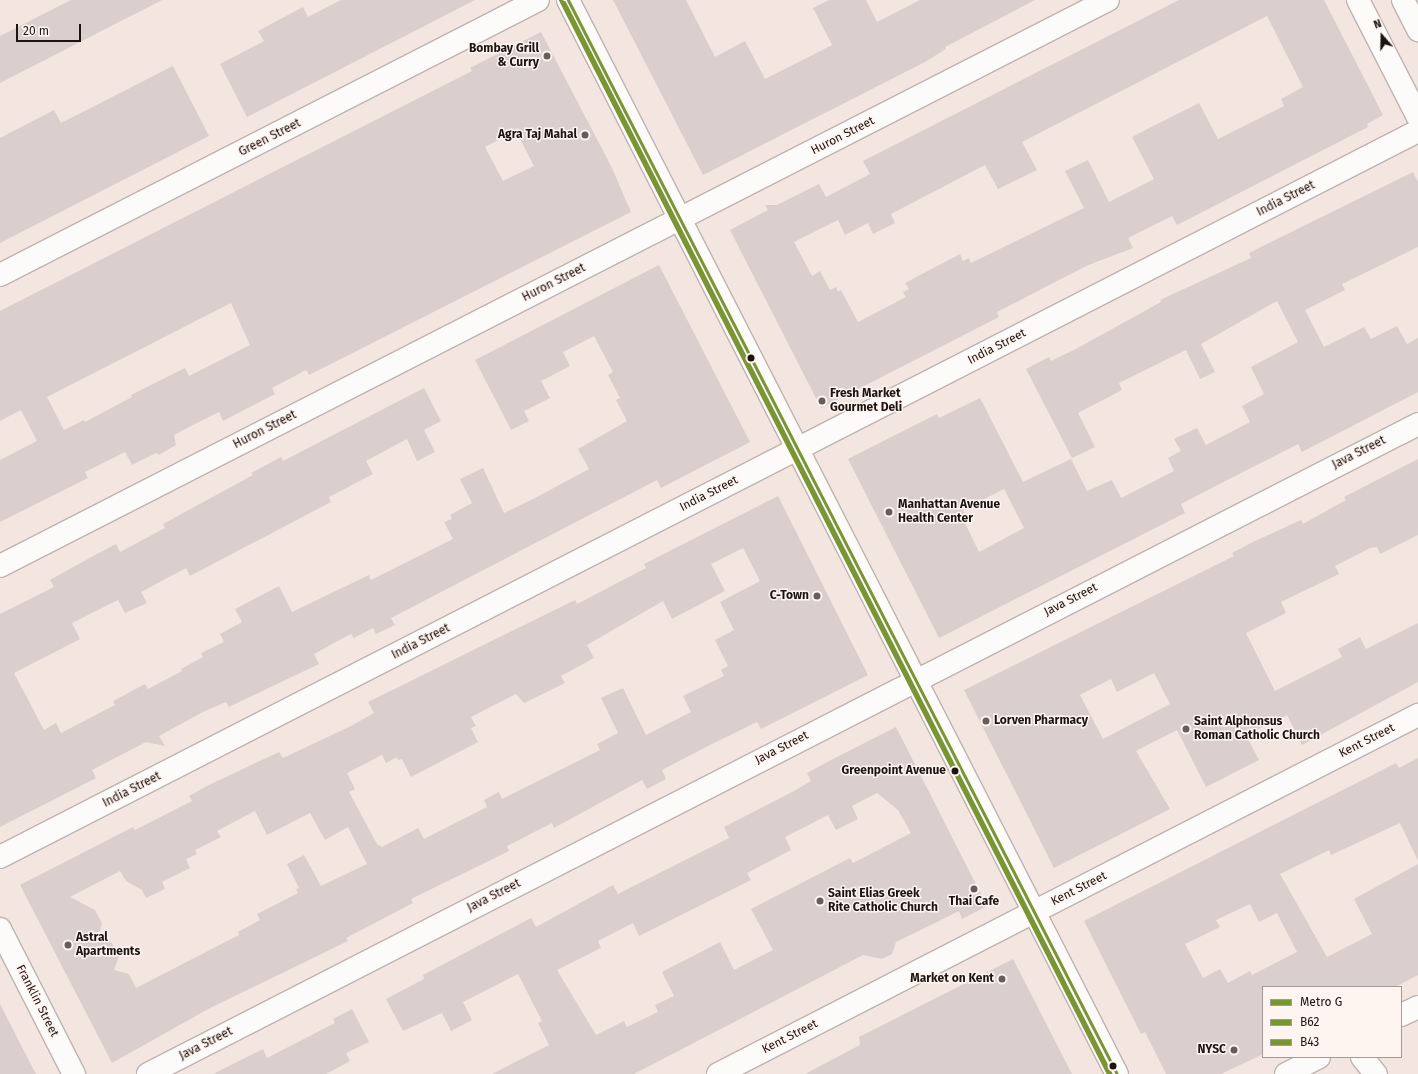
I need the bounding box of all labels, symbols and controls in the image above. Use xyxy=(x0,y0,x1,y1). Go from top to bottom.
scale bar xyxy=(18,16,83,42)
north arrow xyxy=(1362,16,1402,56)
text: N xyxy=(1372,17,1383,32)
text: 20 m xyxy=(23,24,49,38)
place label: Bombay Grill & Curry xyxy=(469,42,539,70)
marker: Bombay Grill & Curry xyxy=(542,51,552,61)
street label: Huron Street xyxy=(809,114,877,158)
street label: Green Street xyxy=(237,116,303,160)
place label: Agra Taj Mahal xyxy=(498,128,577,142)
marker: Agra Taj Mahal xyxy=(580,130,590,140)
street label: India Street xyxy=(1254,178,1318,220)
street label: Huron Street xyxy=(520,261,588,305)
street label: India Street xyxy=(965,326,1029,368)
unlabelled marker xyxy=(746,353,756,363)
place label: Fresh Market Gourmet Deli xyxy=(830,387,902,415)
marker: Fresh Market Gourmet Deli xyxy=(817,396,827,406)
street label: Huron Street xyxy=(231,408,299,452)
street label: Java Street xyxy=(1330,433,1388,473)
street label: India Street xyxy=(677,473,741,515)
place label: Manhattan Avenue Health Center xyxy=(898,498,1000,526)
marker: Manhattan Avenue Health Center xyxy=(883,506,895,518)
street label: Java Street xyxy=(1042,580,1100,620)
place label: C-Town xyxy=(770,589,809,603)
marker: C-Town xyxy=(812,591,822,601)
street label: India Street xyxy=(389,621,453,663)
place label: Lorven Pharmacy xyxy=(994,714,1088,728)
place label: Saint Alphonsus Roman Catholic Church xyxy=(1194,715,1320,743)
marker: Lorven Pharmacy xyxy=(981,716,991,726)
street label: Kent Street xyxy=(1337,721,1397,761)
marker: Saint Alphonsus Roman Catholic Church xyxy=(1181,724,1191,734)
street label: Java Street xyxy=(753,728,811,768)
place label: Greenpoint Avenue xyxy=(842,764,946,778)
marker: Greenpoint Avenue xyxy=(949,765,961,777)
street label: India Street xyxy=(100,769,164,811)
street label: Kent Street xyxy=(1049,869,1109,909)
street label: Java Street xyxy=(465,876,523,916)
marker: Thai Cafe xyxy=(969,884,979,894)
place label: Saint Elias Greek Rite Catholic Church xyxy=(828,887,938,915)
place label: Thai Cafe xyxy=(949,895,999,909)
marker: Saint Elias Greek Rite Catholic Church xyxy=(815,896,825,906)
place label: Astral Apartments xyxy=(76,931,140,959)
marker: Astral Apartments xyxy=(63,940,73,950)
street label: Franklin Street xyxy=(13,963,61,1039)
place label: Market on Kent xyxy=(910,972,994,986)
marker: Market on Kent xyxy=(997,974,1007,984)
legend xyxy=(1262,986,1402,1058)
text: Metro G xyxy=(1300,995,1342,1009)
text: B62 xyxy=(1300,1015,1320,1029)
street label: Kent Street xyxy=(760,1017,820,1057)
street label: Java Street xyxy=(177,1024,235,1064)
text: B43 xyxy=(1300,1035,1319,1049)
place label: NYSC xyxy=(1197,1043,1226,1057)
marker: NYSC xyxy=(1229,1045,1239,1055)
unlabelled marker xyxy=(1108,1061,1118,1071)

